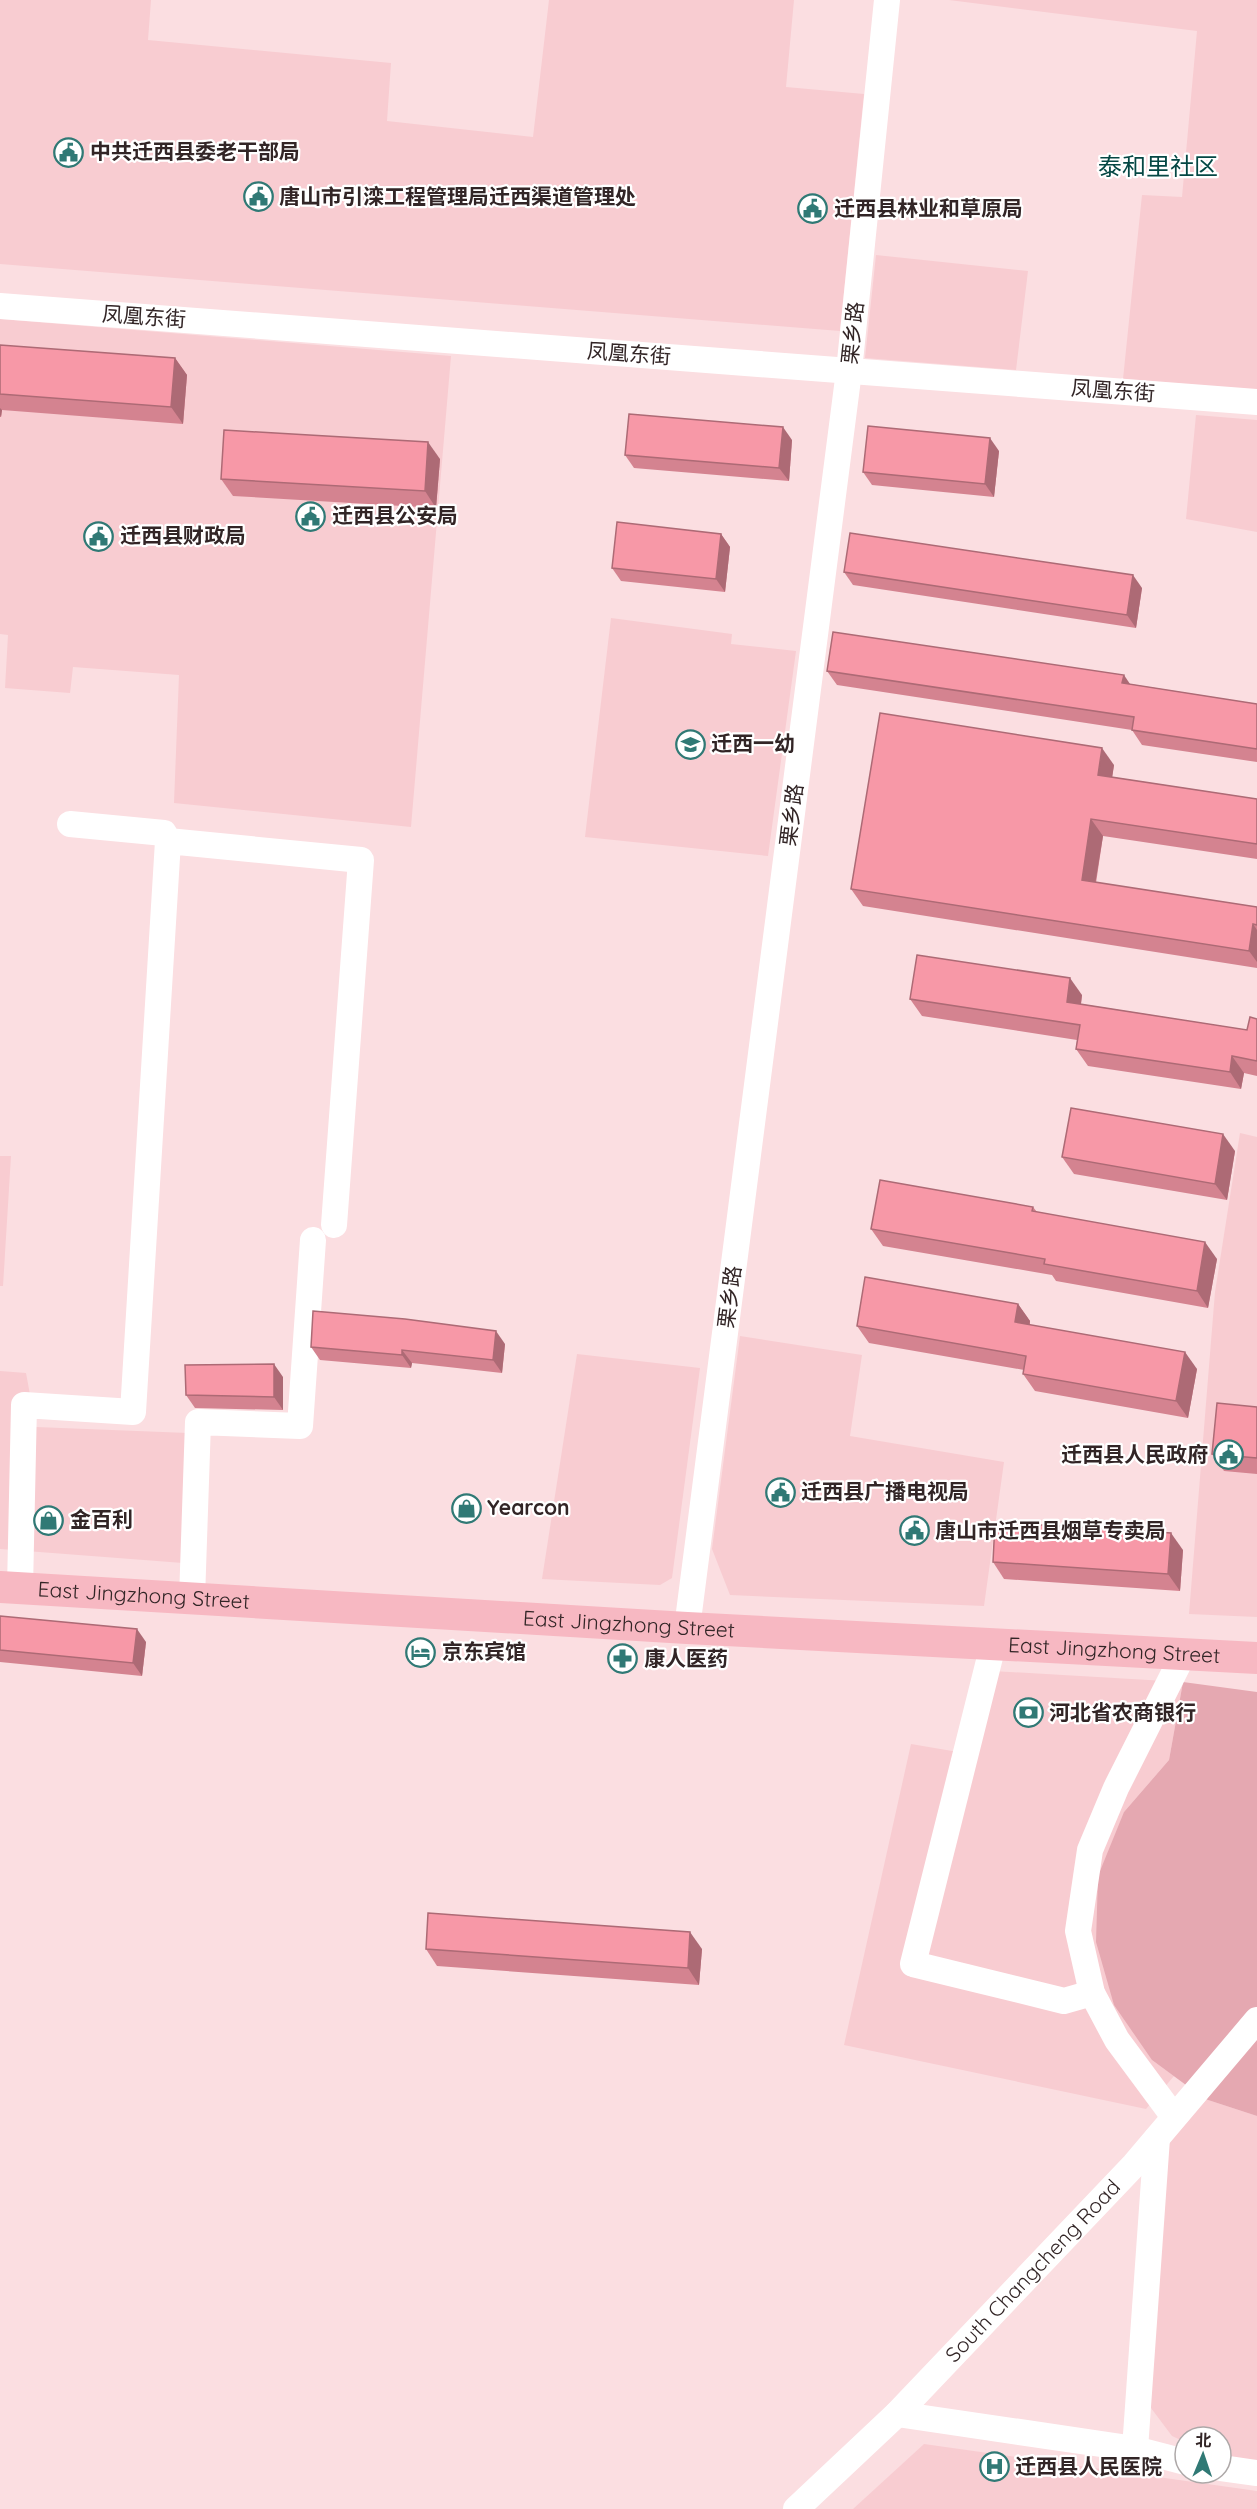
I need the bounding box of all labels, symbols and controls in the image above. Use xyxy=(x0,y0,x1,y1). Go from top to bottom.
public building icon: 中共迁西县委老干部局 xyxy=(53,136,85,168)
place label: 中共迁西县委老干部局 xyxy=(90,138,300,164)
district label: 泰和里社区 xyxy=(1098,151,1218,181)
public building icon: 唐山市引滦工程管理局迁西渠道管理处 xyxy=(242,181,274,213)
place label: 唐山市引滦工程管理局迁西渠道管理处 xyxy=(279,183,636,209)
public building icon: 迁西县林业和草原局 xyxy=(797,193,829,225)
place label: 迁西县林业和草原局 xyxy=(834,195,1023,221)
street label: 凤凰东街 xyxy=(101,300,187,332)
street label: 栗乡路 xyxy=(836,300,868,366)
street label: 凤凰东街 xyxy=(586,337,672,369)
street label: 凤凰东街 xyxy=(1070,374,1156,406)
public building icon: 迁西县公安局 xyxy=(295,500,327,532)
place label: 迁西县公安局 xyxy=(332,502,458,528)
public building icon: 迁西县财政局 xyxy=(83,520,115,552)
place label: 迁西县财政局 xyxy=(120,522,246,548)
school or university icon: 迁西一幼 xyxy=(674,728,706,760)
place label: 迁西一幼 xyxy=(711,730,795,756)
street label: 栗乡路 xyxy=(774,782,808,848)
street label: 栗乡路 xyxy=(712,1264,746,1330)
public building icon: 迁西县人民政府 xyxy=(1213,1439,1245,1471)
place label: 迁西县人民政府 xyxy=(1061,1441,1208,1467)
public building icon: 迁西县广播电视局 xyxy=(764,1476,796,1508)
place label: 迁西县广播电视局 xyxy=(801,1478,969,1504)
shop icon: Yearcon xyxy=(450,1492,482,1524)
place label: Yearcon xyxy=(487,1494,570,1520)
shop icon: 金百利 xyxy=(33,1504,65,1536)
place label: 金百利 xyxy=(70,1506,133,1532)
public building icon: 唐山市迁西县烟草专卖局 xyxy=(898,1515,930,1547)
place label: 唐山市迁西县烟草专卖局 xyxy=(935,1517,1166,1543)
street label: East Jingzhong Street xyxy=(37,1575,251,1614)
street label: East Jingzhong Street xyxy=(522,1604,736,1643)
street label: East Jingzhong Street xyxy=(1008,1631,1221,1668)
hotel icon: 京东宾馆 xyxy=(405,1636,437,1668)
place label: 京东宾馆 xyxy=(442,1638,526,1664)
pharmacy icon: 康人医药 xyxy=(607,1643,639,1675)
place label: 康人医药 xyxy=(644,1645,728,1671)
bank icon: 河北省农商银行 xyxy=(1012,1697,1044,1729)
place label: 河北省农商银行 xyxy=(1049,1699,1196,1725)
street label: South Changcheng Road xyxy=(939,2174,1125,2367)
north arrow xyxy=(1173,2425,1233,2485)
text: 北 xyxy=(1195,2430,1212,2450)
hospital icon: 迁西县人民医院 xyxy=(978,2451,1010,2483)
place label: 迁西县人民医院 xyxy=(1015,2453,1162,2479)

